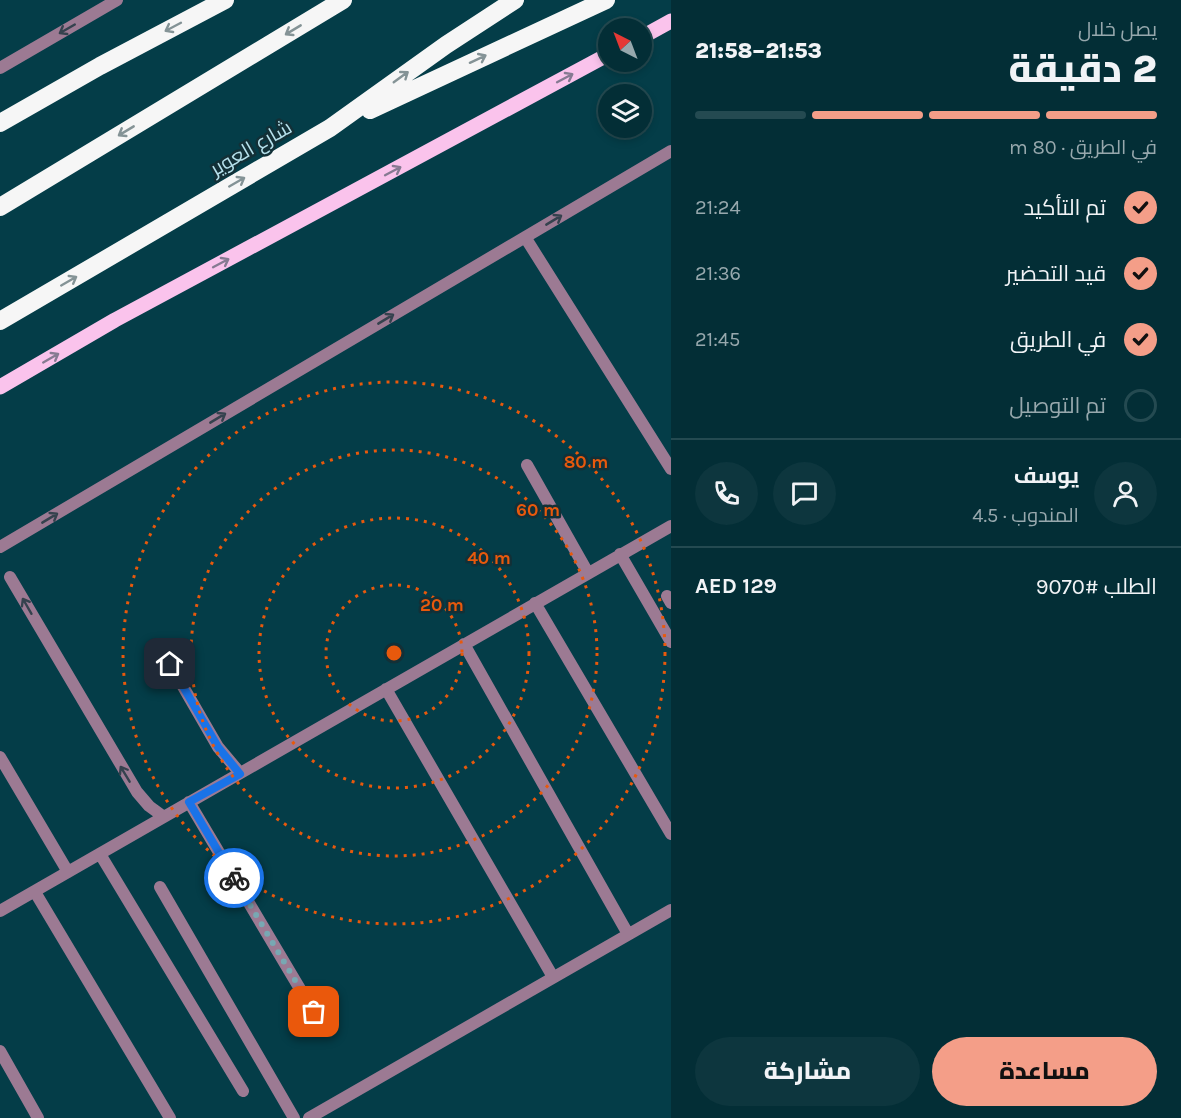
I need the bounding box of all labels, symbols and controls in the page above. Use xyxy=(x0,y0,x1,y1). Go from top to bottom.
north arrow xyxy=(598,18,652,72)
map controls xyxy=(598,18,652,138)
text: يصل خلال xyxy=(1078,18,1157,41)
one-way arrow xyxy=(165,21,182,33)
one-way arrow xyxy=(59,24,76,36)
one-way arrow xyxy=(285,25,302,37)
text: 21:53–21:58 xyxy=(695,38,822,64)
text: 2 دقيقة xyxy=(1009,46,1157,92)
one-way arrow xyxy=(469,53,487,65)
one-way arrow xyxy=(392,71,408,83)
one-way arrow xyxy=(555,72,573,83)
button: layers xyxy=(598,84,652,138)
street label: شارع العوير xyxy=(205,116,297,183)
one-way arrow xyxy=(118,125,135,137)
text: في الطريق · 80 m xyxy=(1009,136,1157,159)
one-way arrow xyxy=(384,165,401,177)
one-way arrow xyxy=(228,176,245,188)
icon: check xyxy=(1124,191,1157,224)
text: تم التأكيد xyxy=(1023,195,1106,221)
text: 21:24 xyxy=(695,196,741,219)
one-way arrow xyxy=(545,214,562,226)
one-way arrow xyxy=(212,257,229,269)
icon: check xyxy=(1124,257,1157,290)
text: قيد التحضير xyxy=(1006,261,1106,287)
text: 21:36 xyxy=(695,262,741,285)
one-way arrow xyxy=(60,275,77,287)
one-way arrow xyxy=(377,313,394,325)
icon: check xyxy=(1124,323,1157,356)
text: في الطريق xyxy=(1010,327,1106,353)
text: 21:45 xyxy=(695,328,740,351)
one-way arrow xyxy=(42,351,59,363)
text: تم التوصيل xyxy=(1009,393,1106,419)
one-way arrow xyxy=(209,412,226,424)
text: 80 m xyxy=(564,451,608,473)
button: phone xyxy=(695,462,758,525)
button: chat xyxy=(773,462,836,525)
button: person xyxy=(1094,462,1157,525)
text: يوسف xyxy=(1014,463,1079,489)
text: 60 m xyxy=(516,499,560,521)
text: المندوب · 4.5 xyxy=(972,504,1079,527)
one-way arrow xyxy=(41,511,58,523)
text: 40 m xyxy=(467,547,511,569)
text: AED 129 xyxy=(695,573,777,599)
text: الطلب #9070 xyxy=(1036,574,1157,600)
text: 20 m xyxy=(420,594,464,616)
one-way arrow xyxy=(21,598,33,615)
pin xyxy=(144,638,195,689)
centre of rings xyxy=(384,643,404,663)
icon: home xyxy=(153,647,186,680)
one-way arrow xyxy=(119,766,131,783)
courier xyxy=(204,848,264,908)
icon: bike xyxy=(218,862,251,895)
pin xyxy=(288,986,339,1037)
icon: bag xyxy=(297,995,330,1028)
button: مشاركة xyxy=(695,1037,920,1106)
button: مساعدة xyxy=(932,1037,1157,1106)

